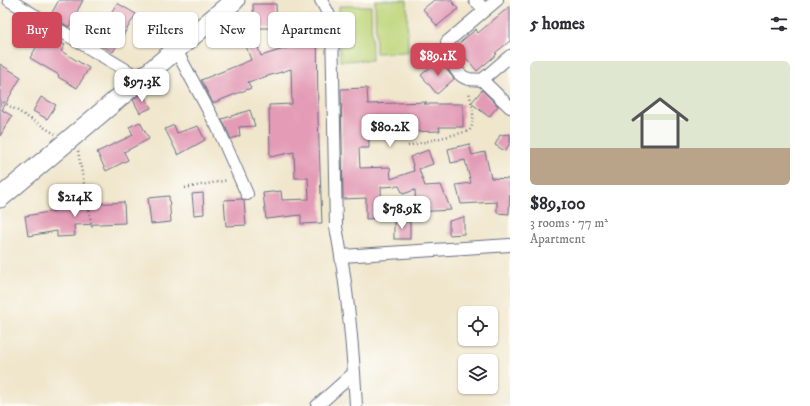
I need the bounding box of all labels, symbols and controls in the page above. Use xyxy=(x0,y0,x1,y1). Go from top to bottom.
chip: Buy xyxy=(12,12,62,48)
chip: Rent xyxy=(70,12,125,48)
chip: Filters xyxy=(133,12,198,48)
chip: New xyxy=(206,12,260,48)
chip: Apartment xyxy=(268,12,355,48)
text: 5 homes xyxy=(530,13,585,35)
icon: filters xyxy=(768,13,790,35)
pin: $89.1K xyxy=(405,43,471,77)
text: $89.1K xyxy=(419,48,457,64)
pin: $97.3K xyxy=(109,69,175,103)
text: $97.3K xyxy=(123,74,161,90)
icon: home xyxy=(624,87,696,159)
pin: $80.2K xyxy=(357,114,423,148)
text: $80.2K xyxy=(370,119,410,135)
pin: $214K xyxy=(47,184,103,218)
text: $214K xyxy=(58,189,92,205)
text: $89,100 xyxy=(530,193,585,215)
pin: $78.9K xyxy=(369,196,435,230)
text: $78.9K xyxy=(382,201,422,217)
text: 3 rooms · 77 m² xyxy=(530,215,608,231)
text: Apartment xyxy=(530,231,585,247)
map controls xyxy=(458,306,498,394)
button: locate xyxy=(458,306,498,346)
button: layers xyxy=(458,354,498,394)

